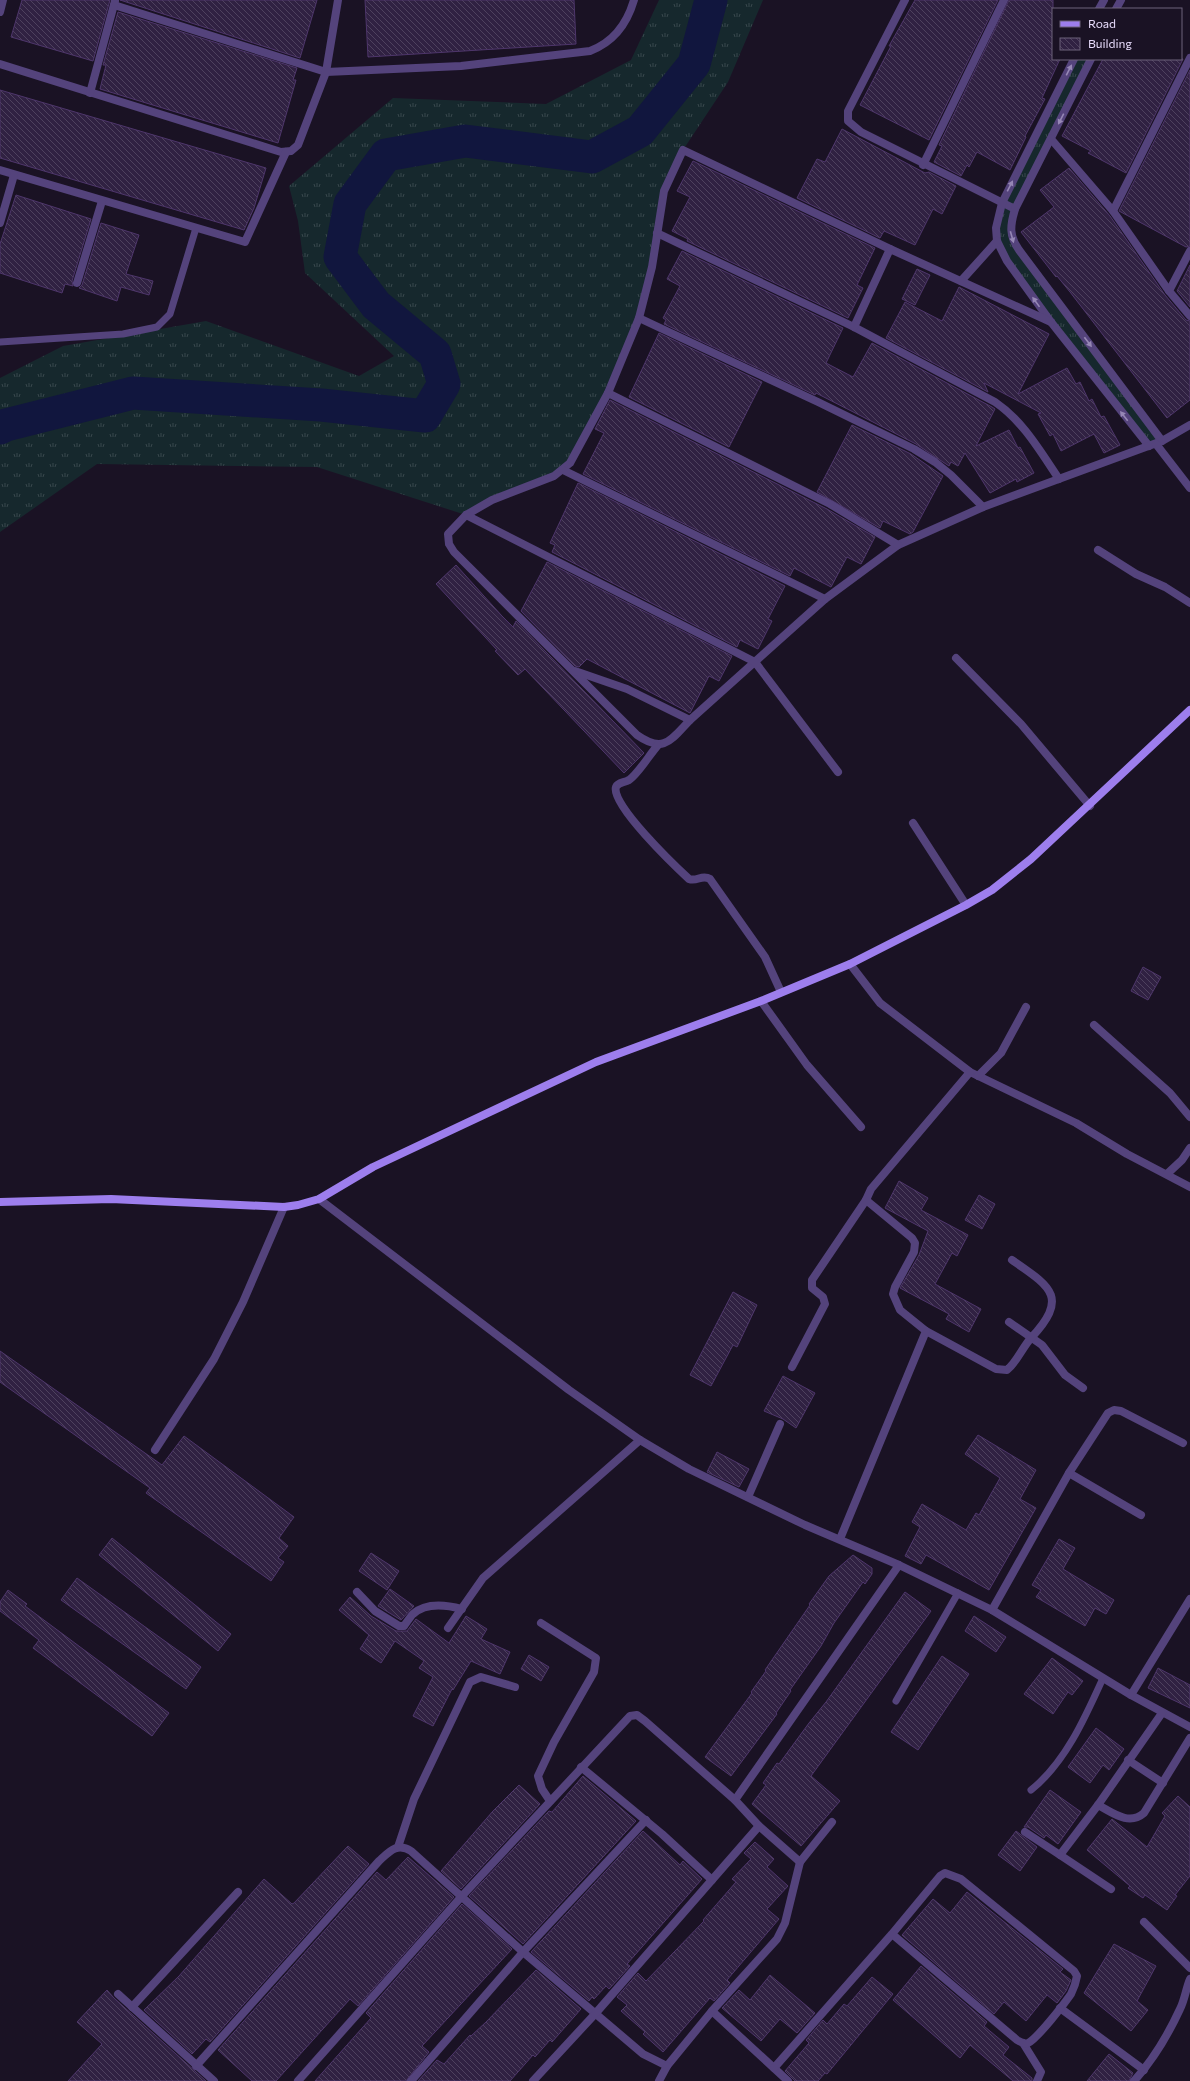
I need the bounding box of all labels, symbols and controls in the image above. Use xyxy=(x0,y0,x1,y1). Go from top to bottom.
legend xyxy=(1052,8,1182,60)
text: Road xyxy=(1088,16,1116,30)
text: Building xyxy=(1088,36,1132,50)
one-way arrow xyxy=(1065,64,1072,76)
one-way arrow xyxy=(1058,113,1064,125)
one-way arrow xyxy=(1007,181,1014,192)
one-way arrow xyxy=(1009,231,1015,243)
one-way arrow xyxy=(1032,297,1040,307)
one-way arrow xyxy=(1084,336,1092,347)
one-way arrow xyxy=(1120,410,1129,421)

